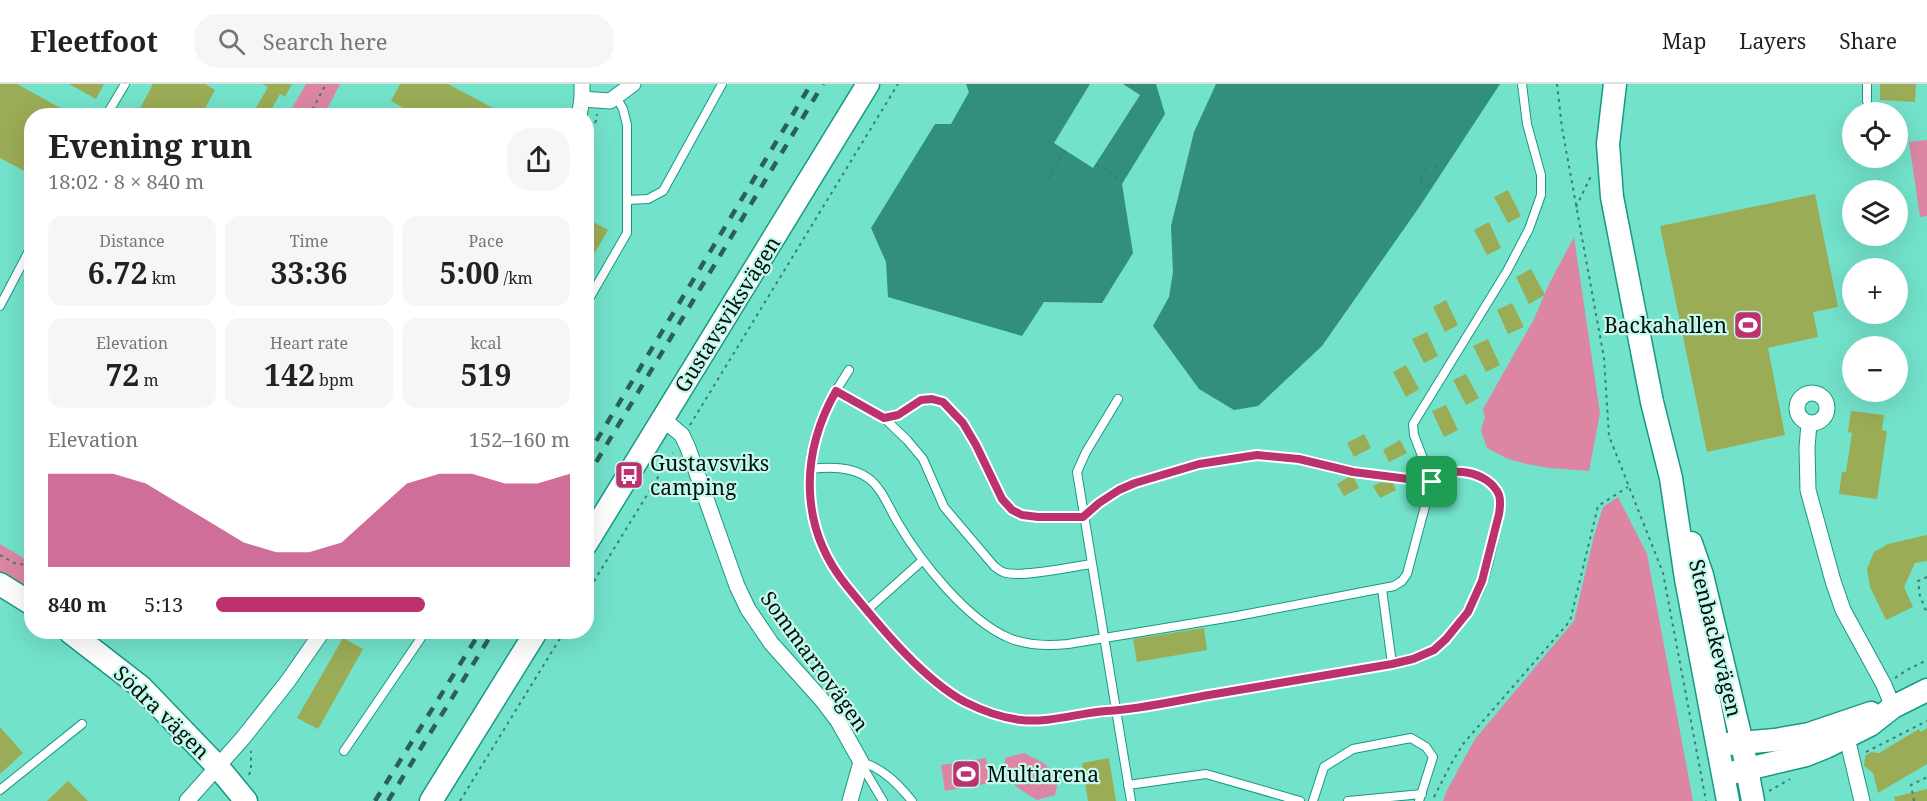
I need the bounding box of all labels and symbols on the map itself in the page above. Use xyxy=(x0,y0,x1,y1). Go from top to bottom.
street label: Gustavsviksvägen xyxy=(668,231,786,397)
sports icon: Backahallen xyxy=(1732,309,1764,341)
place label: Backahallen xyxy=(1604,311,1727,339)
place label: Gustavsviks camping xyxy=(650,449,769,501)
pin xyxy=(1406,456,1457,507)
bus stop icon: Gustavsviks camping xyxy=(613,459,645,491)
street label: Stenbackevägen xyxy=(1683,556,1749,720)
street label: Sommarrovägen xyxy=(755,585,875,737)
street label: Södra vägen xyxy=(108,659,216,765)
sports icon: Multiarena xyxy=(950,758,982,790)
place label: Multiarena xyxy=(987,760,1099,788)

